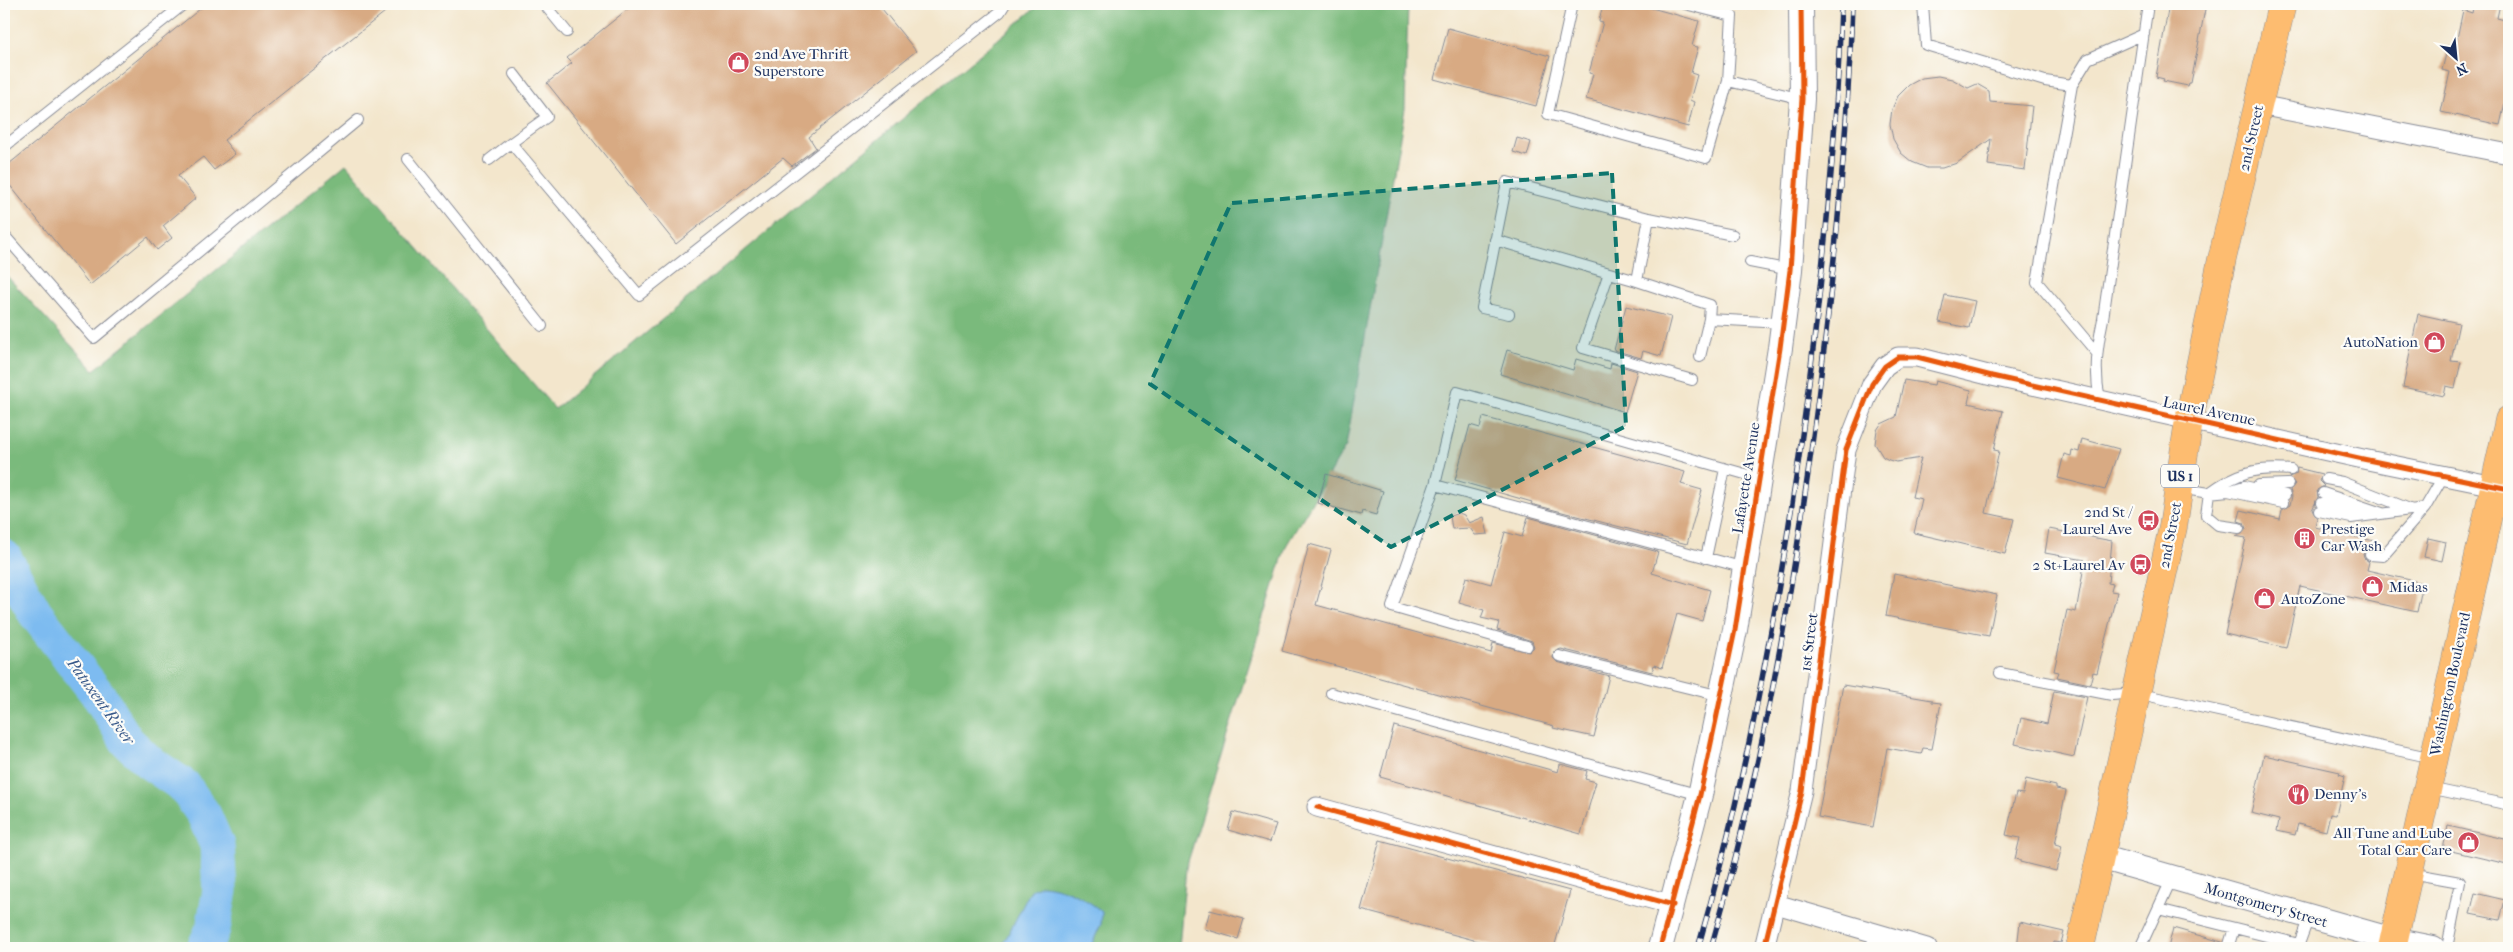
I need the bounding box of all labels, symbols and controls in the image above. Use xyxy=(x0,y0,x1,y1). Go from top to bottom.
north arrow xyxy=(2430,32,2480,82)
place label: 2nd Ave Thrift Superstore xyxy=(754,45,850,80)
shop icon: 2nd Ave Thrift Superstore xyxy=(726,51,750,75)
text: N xyxy=(2453,59,2470,79)
street label: 2nd Street xyxy=(2235,103,2267,173)
shop icon: AutoNation xyxy=(2422,330,2446,354)
place label: AutoNation xyxy=(2342,333,2418,351)
street label: Laurel Avenue xyxy=(2161,392,2257,430)
street label: Lafayette Avenue xyxy=(1728,420,1764,535)
road number: US 1 xyxy=(2161,464,2199,488)
street label: 2nd Street xyxy=(2155,500,2185,570)
place label: 2nd St / Laurel Ave xyxy=(2062,503,2133,538)
bus stop icon: 2nd St / Laurel Ave xyxy=(2136,509,2160,533)
place label: Prestige Car Wash xyxy=(2321,520,2383,555)
building icon: Prestige Car Wash xyxy=(2293,526,2317,550)
bus stop icon: 2 St+Laurel Av xyxy=(2129,553,2153,577)
place label: 2 St+Laurel Av xyxy=(2033,556,2125,574)
shop icon: Midas xyxy=(2361,575,2385,599)
place label: Midas xyxy=(2389,578,2428,596)
shop icon: AutoZone xyxy=(2253,587,2277,611)
place label: AutoZone xyxy=(2280,590,2346,608)
street label: Washington Boulevard xyxy=(2426,610,2474,758)
street label: 1st Street xyxy=(1796,611,1822,672)
water label: Patuxent River xyxy=(63,653,140,749)
restaurant icon: Denny's xyxy=(2286,782,2310,806)
place label: Denny's xyxy=(2314,785,2367,803)
place label: All Tune and Lube Total Car Care xyxy=(2333,824,2453,859)
shop icon: All Tune and Lube Total Car Care xyxy=(2456,830,2480,854)
street label: Montgomery Street xyxy=(2202,879,2330,931)

